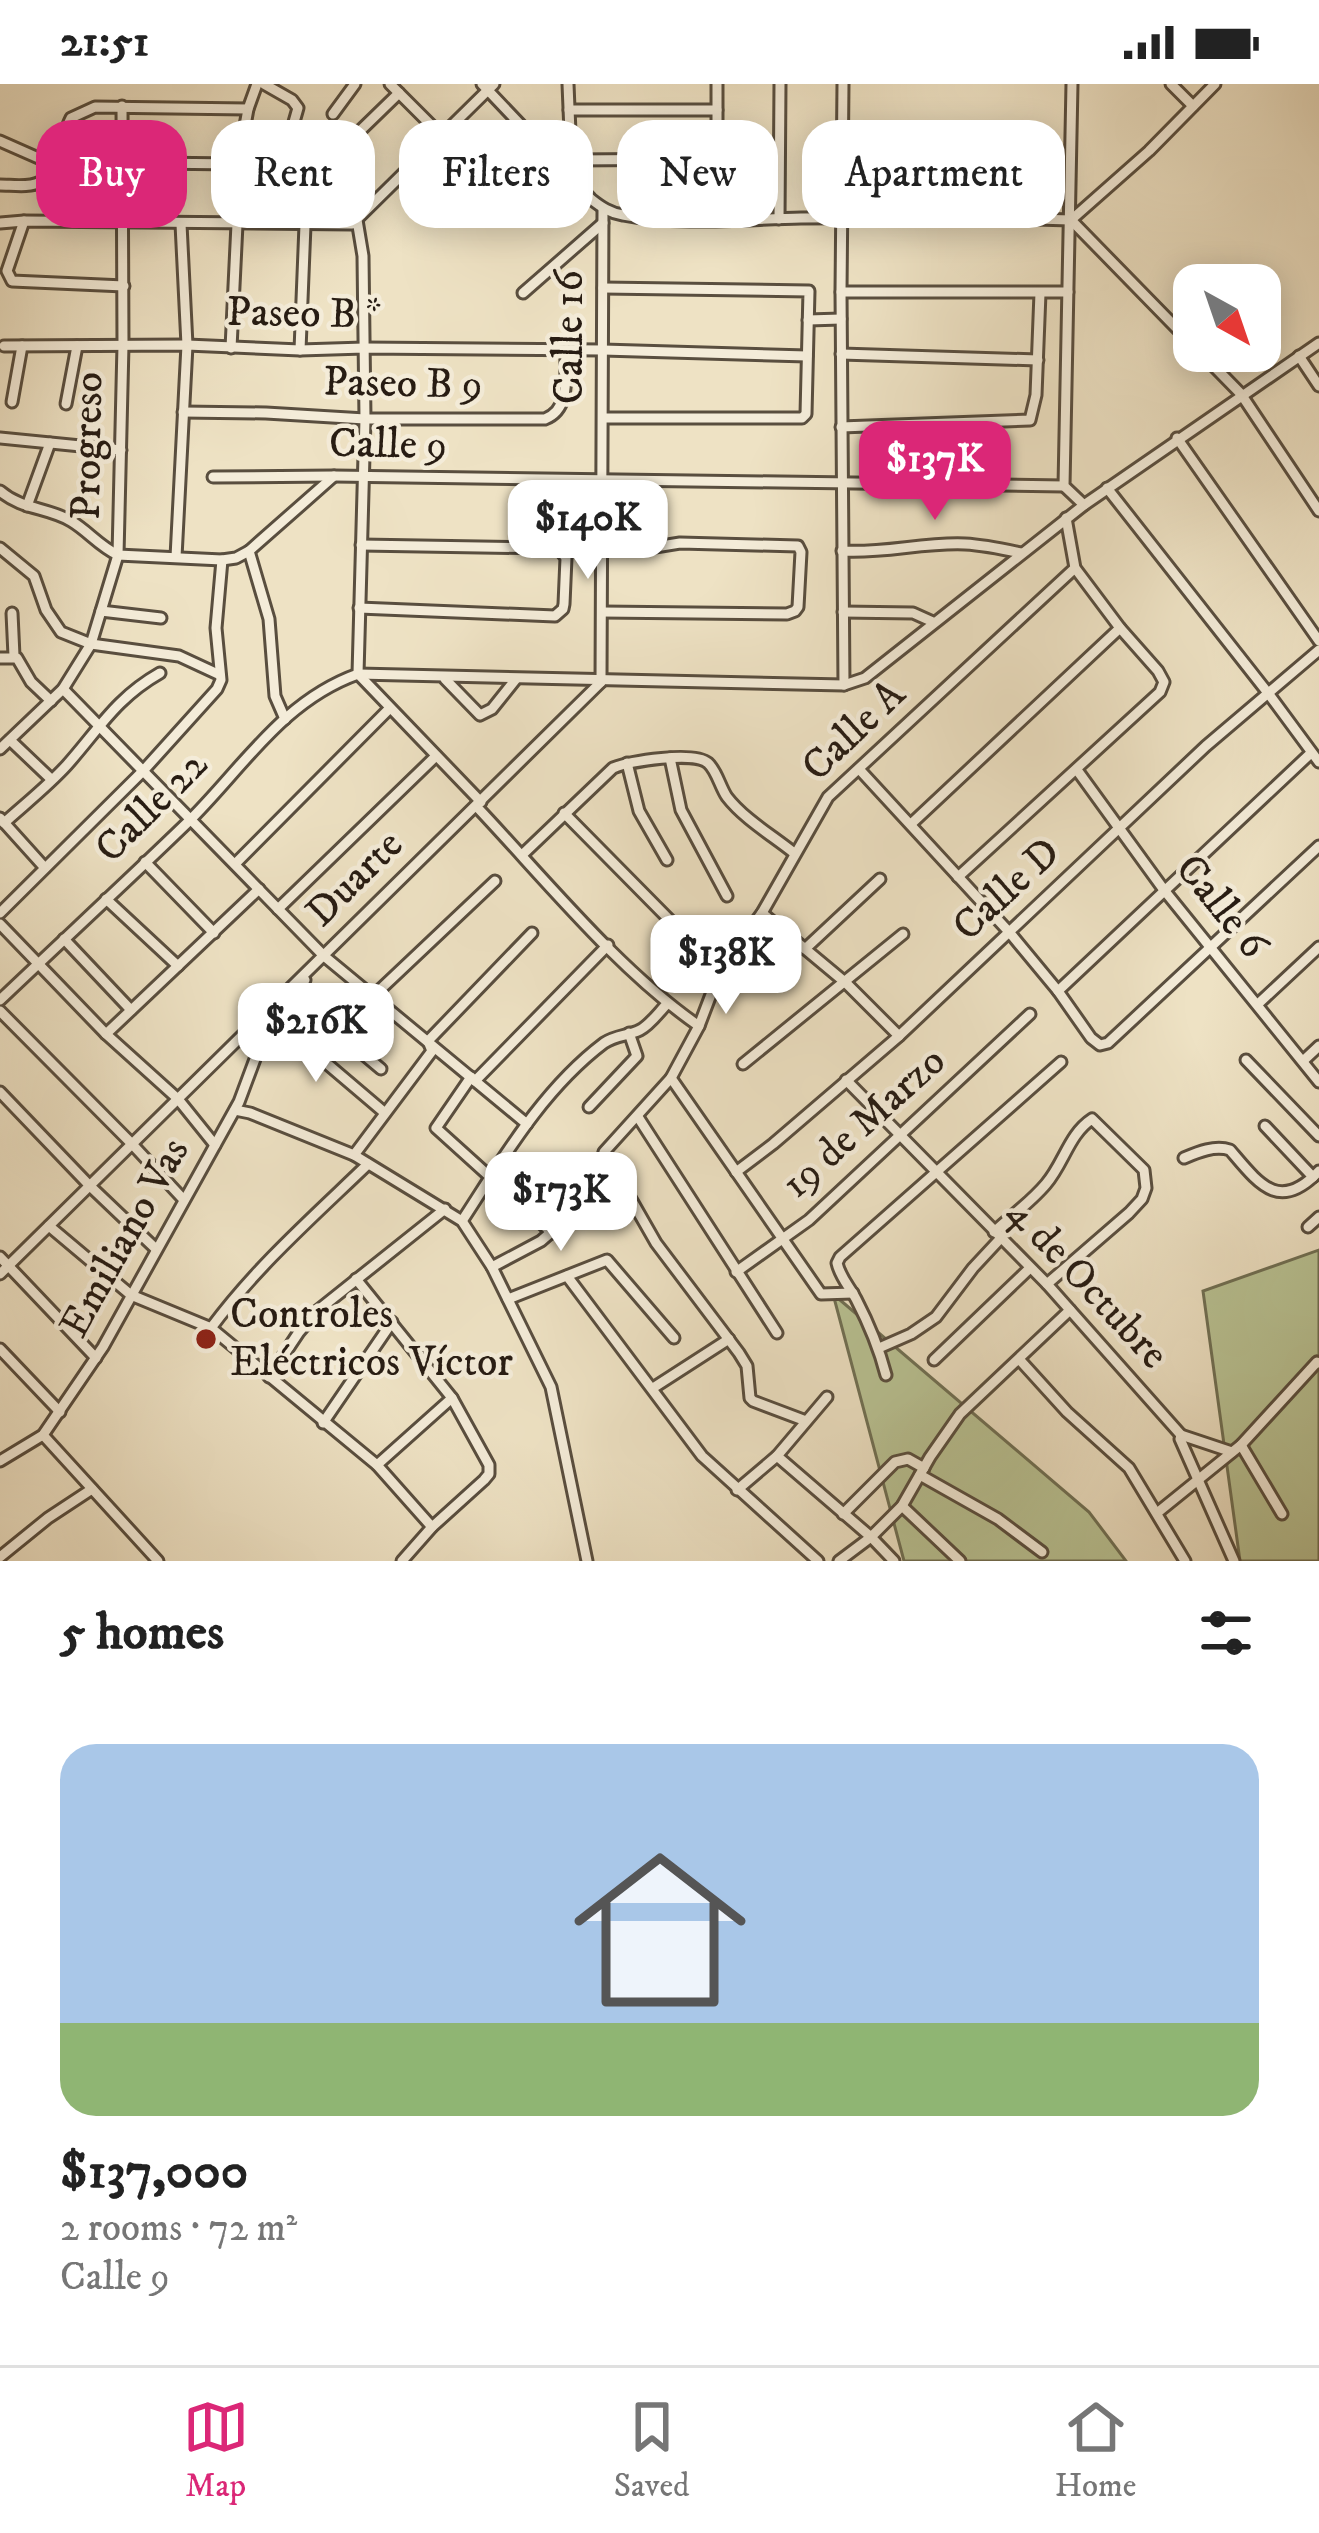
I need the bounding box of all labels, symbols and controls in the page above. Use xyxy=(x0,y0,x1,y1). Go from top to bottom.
text: 21:51 xyxy=(60,14,149,70)
chip: Buy xyxy=(36,120,187,228)
chip: Rent xyxy=(211,120,375,228)
chip: Filters xyxy=(399,120,593,228)
chip: New xyxy=(617,120,778,228)
chip: Apartment xyxy=(802,120,1065,228)
north arrow xyxy=(1173,264,1281,372)
map controls xyxy=(1173,264,1281,372)
street label: Calle 16 xyxy=(544,268,596,404)
street label: Paseo B * xyxy=(226,287,382,341)
street label: Paseo B 9 xyxy=(323,357,483,411)
street label: Progreso xyxy=(61,371,115,521)
street label: Calle 9 xyxy=(328,418,448,472)
pin: $137K xyxy=(851,421,1019,523)
text: $137K xyxy=(886,435,984,484)
pin: $140K xyxy=(504,480,672,582)
text: $140K xyxy=(535,494,641,543)
street label: Calle A xyxy=(791,668,918,793)
street label: Calle 22 xyxy=(85,739,220,874)
street label: Duarte xyxy=(296,820,414,938)
street label: Calle D xyxy=(942,827,1072,953)
street label: Calle 6 xyxy=(1163,844,1280,971)
pin: $138K xyxy=(642,915,810,1017)
text: $138K xyxy=(677,929,775,978)
pin: $216K xyxy=(232,983,400,1085)
text: $216K xyxy=(265,997,367,1046)
street label: 19 de Marzo xyxy=(771,1036,957,1210)
street label: Emiliano Vas xyxy=(49,1129,201,1347)
pin: $173K xyxy=(477,1152,645,1254)
text: $173K xyxy=(512,1166,610,1215)
street label: 4 de Octubre xyxy=(995,1188,1179,1380)
place label: Controles Eléctricos Víctor xyxy=(230,1289,513,1389)
marker: Controles Eléctricos Víctor xyxy=(193,1326,219,1352)
icon: filters xyxy=(1193,1600,1259,1666)
text: 5 homes xyxy=(60,1601,224,1665)
icon: home xyxy=(552,1822,768,2038)
text: $137,000 xyxy=(60,2140,248,2204)
text: 2 rooms · 72 m² xyxy=(60,2204,297,2253)
text: Calle 9 xyxy=(60,2253,170,2302)
tab: Map xyxy=(183,2394,249,2507)
tab: Saved xyxy=(614,2394,690,2507)
tab: Home xyxy=(1055,2394,1136,2507)

